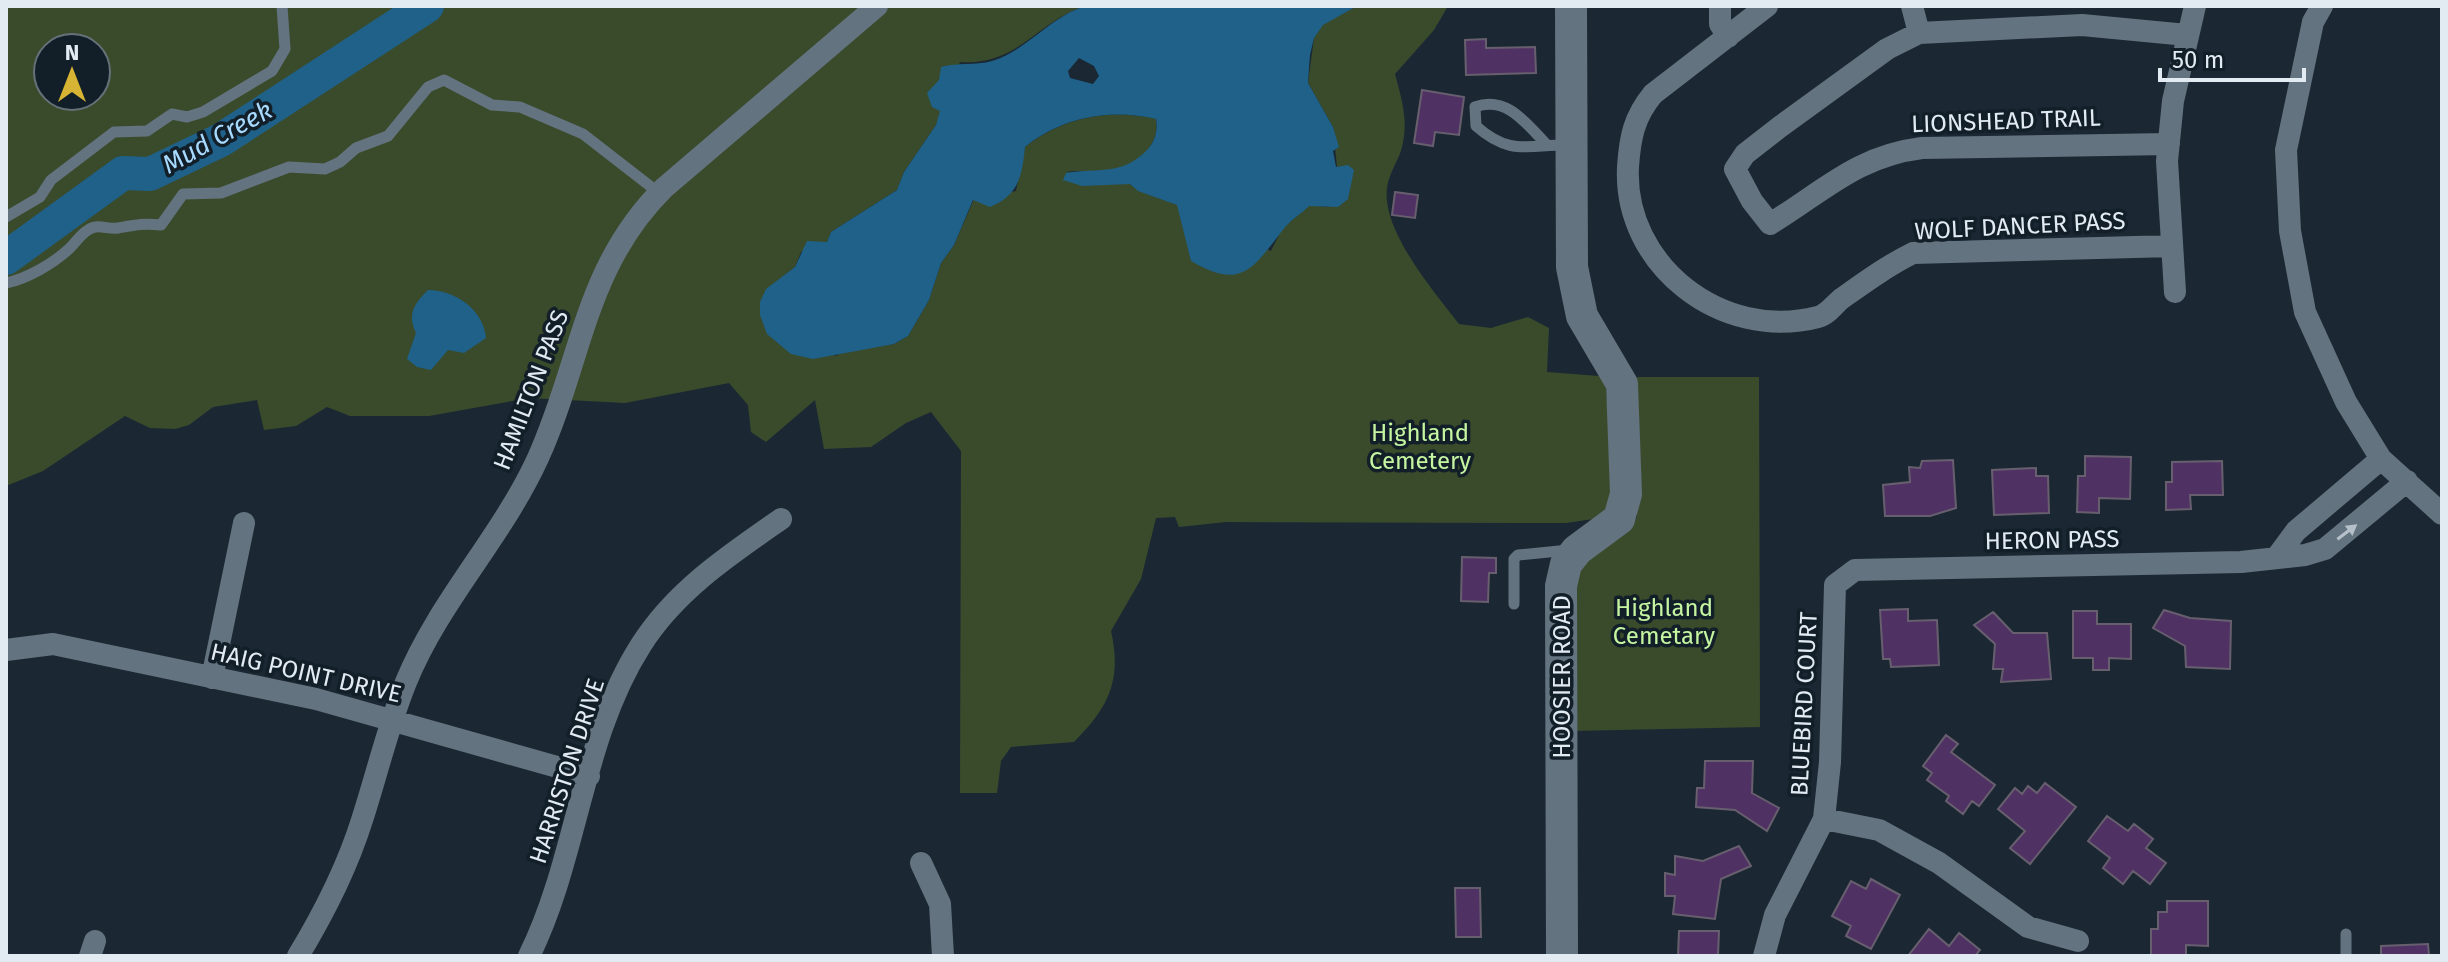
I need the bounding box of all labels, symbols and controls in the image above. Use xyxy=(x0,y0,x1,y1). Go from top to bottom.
north arrow xyxy=(32,32,112,112)
scale bar xyxy=(2160,32,2304,82)
text: N xyxy=(65,39,79,66)
text: 50 m xyxy=(2172,46,2224,74)
water label: Mud Creek xyxy=(157,95,278,180)
street label: LIONSHEAD TRAIL xyxy=(1911,104,2101,138)
street label: WOLF DANCER PASS xyxy=(1914,206,2126,246)
street label: HAMILTON PASS xyxy=(488,306,574,474)
park label: Highland Cemetery xyxy=(1369,419,1471,475)
street label: HERON PASS xyxy=(1984,525,2120,555)
one-way arrow xyxy=(2337,525,2358,540)
park label: Highland Cemetary xyxy=(1613,594,1715,650)
street label: HOOSIER ROAD xyxy=(1548,595,1576,759)
street label: BLUEBIRD COURT xyxy=(1785,611,1823,797)
street label: HAIG POINT DRIVE xyxy=(208,637,404,709)
street label: HARRISTON DRIVE xyxy=(524,675,610,867)

